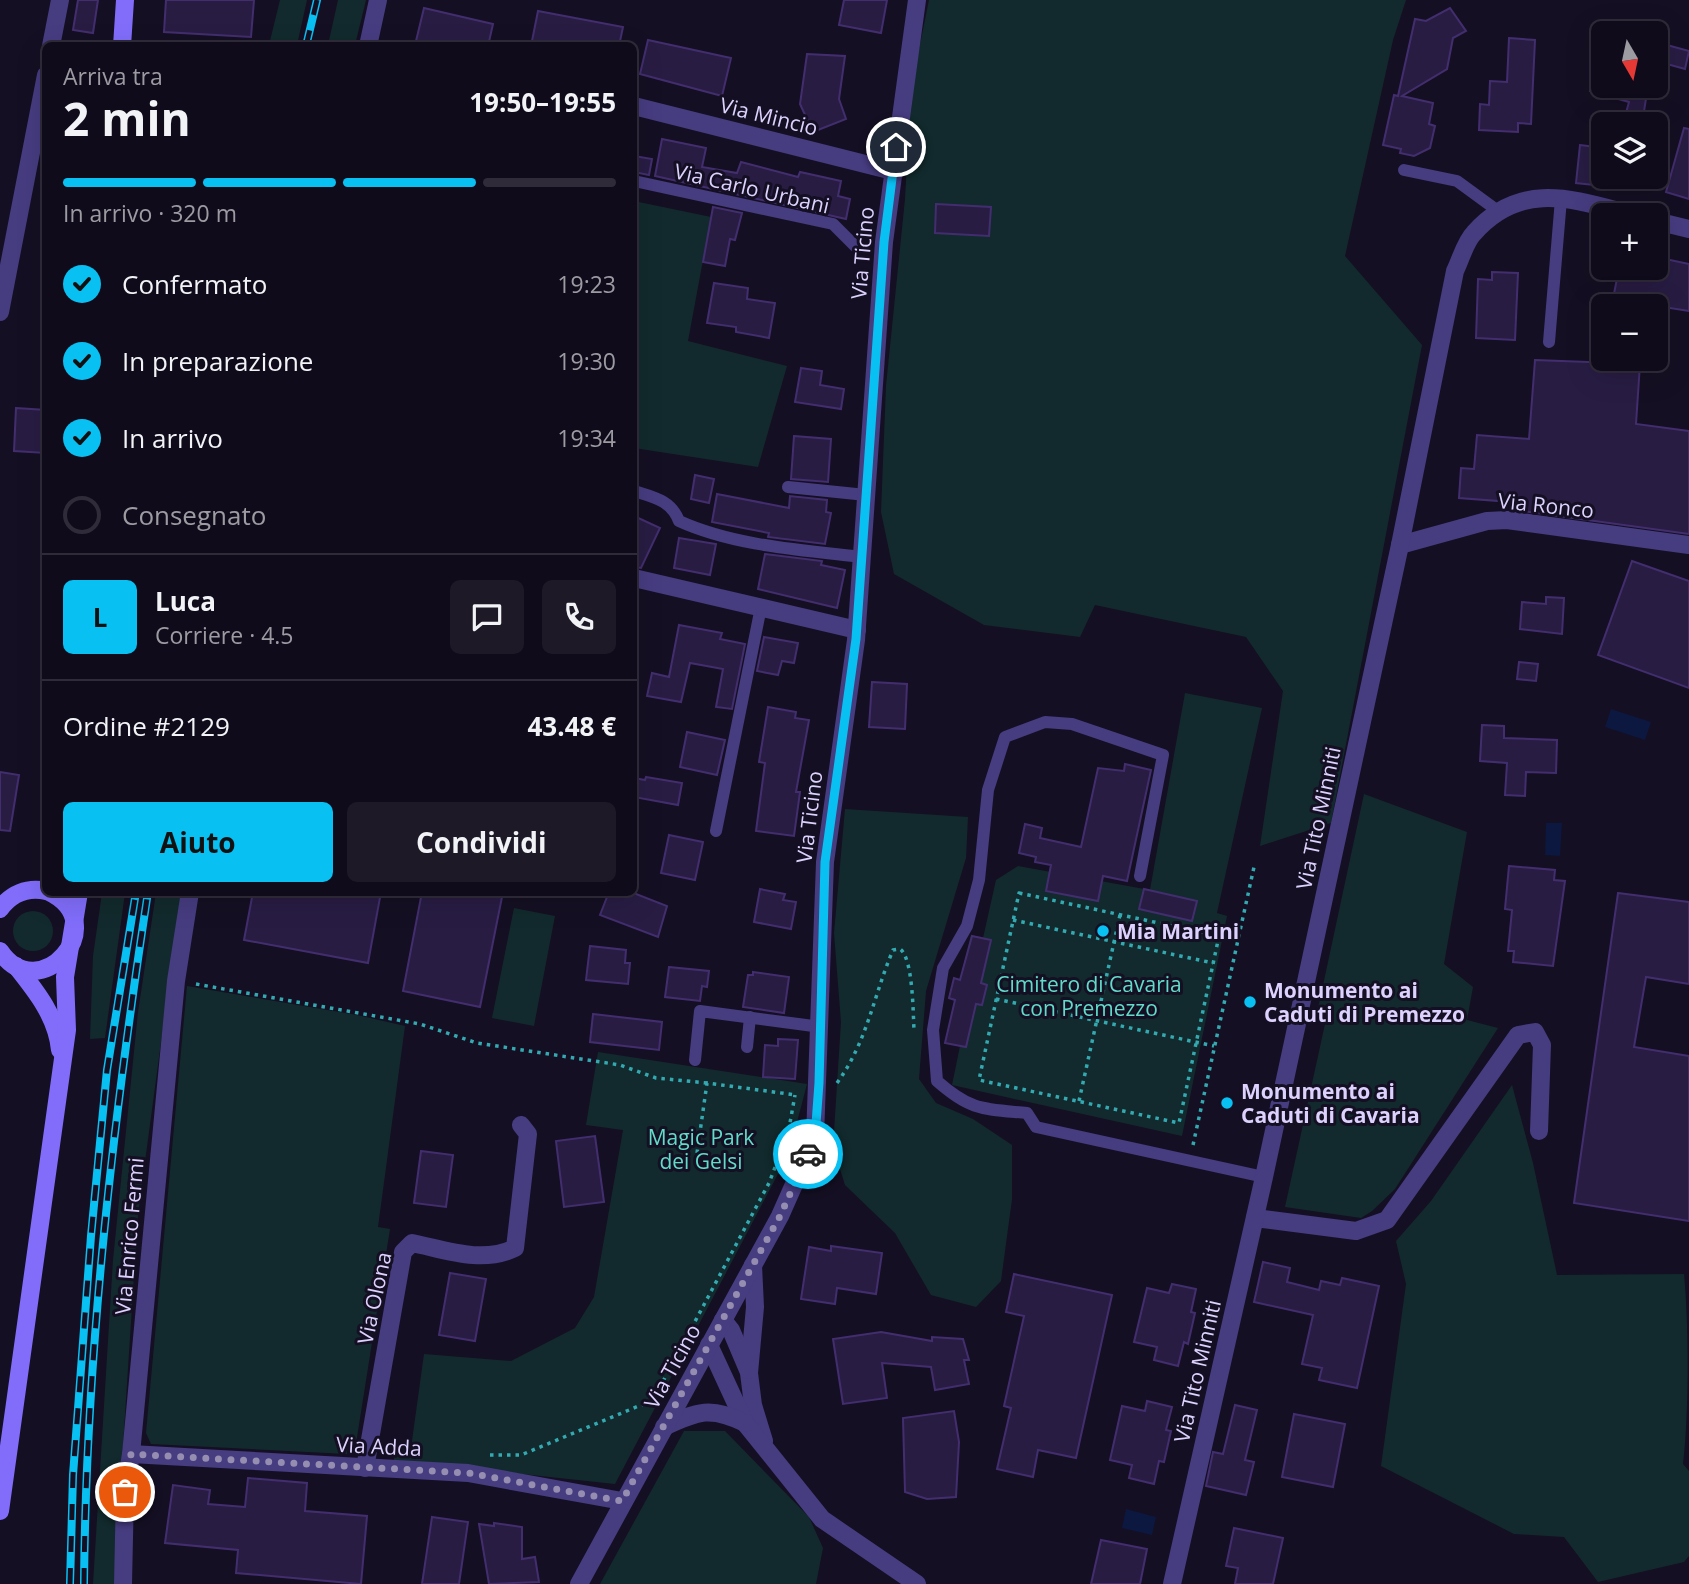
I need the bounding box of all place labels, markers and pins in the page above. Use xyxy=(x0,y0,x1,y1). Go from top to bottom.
pin xyxy=(866,117,926,177)
place label: Mia Martini xyxy=(1117,917,1239,945)
marker: Mia Martini xyxy=(1095,923,1111,939)
place label: Monumento ai Caduti di Premezzo xyxy=(1264,976,1465,1028)
marker: Monumento ai Caduti di Premezzo xyxy=(1242,994,1258,1010)
place label: Monumento ai Caduti di Cavaria xyxy=(1241,1077,1420,1129)
marker: Monumento ai Caduti di Cavaria xyxy=(1219,1095,1235,1111)
pin xyxy=(95,1462,155,1522)

